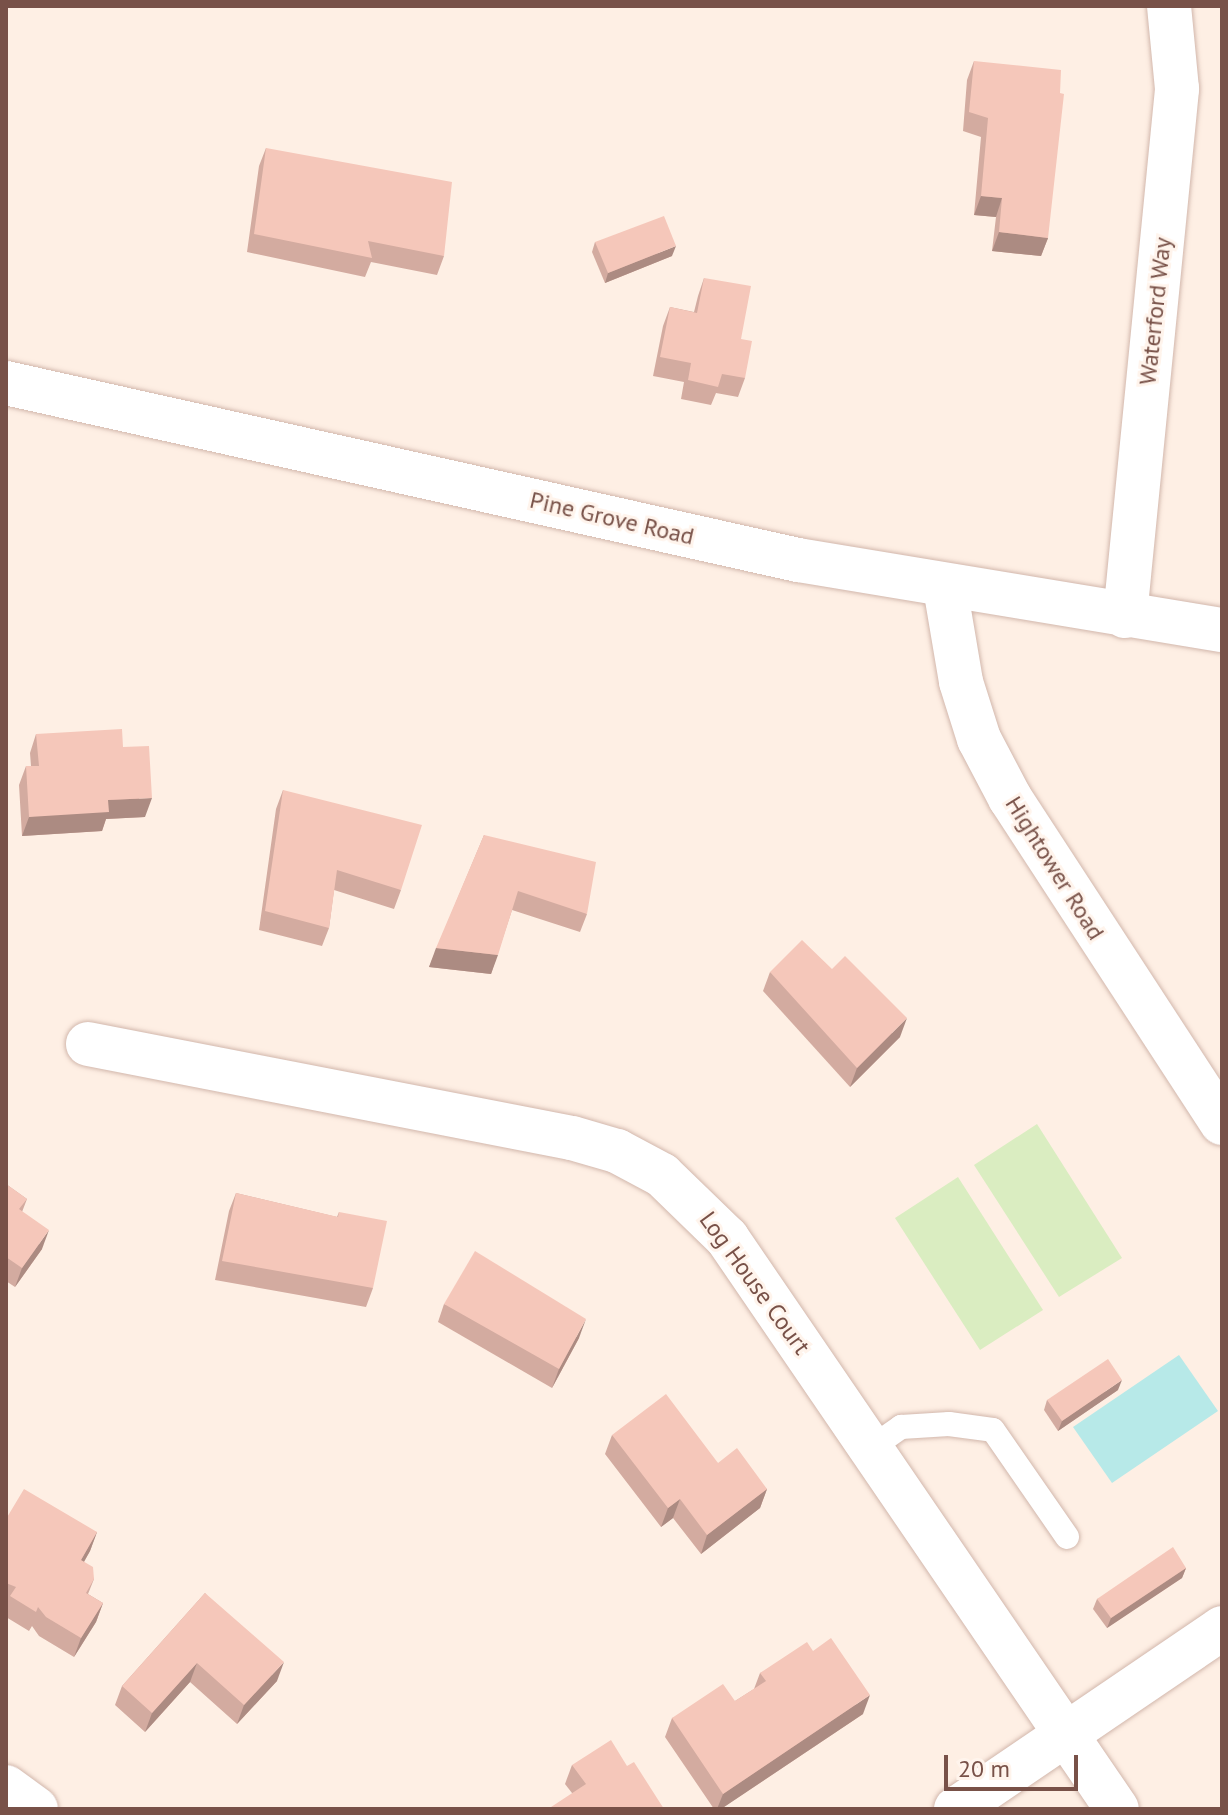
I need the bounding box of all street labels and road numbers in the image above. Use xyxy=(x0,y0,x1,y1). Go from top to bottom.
street label: Waterford Way xyxy=(1133,236,1177,386)
street label: Pine Grove Road xyxy=(527,485,697,551)
street label: Hightower Road xyxy=(999,791,1111,945)
street label: Log House Court xyxy=(694,1206,816,1360)

